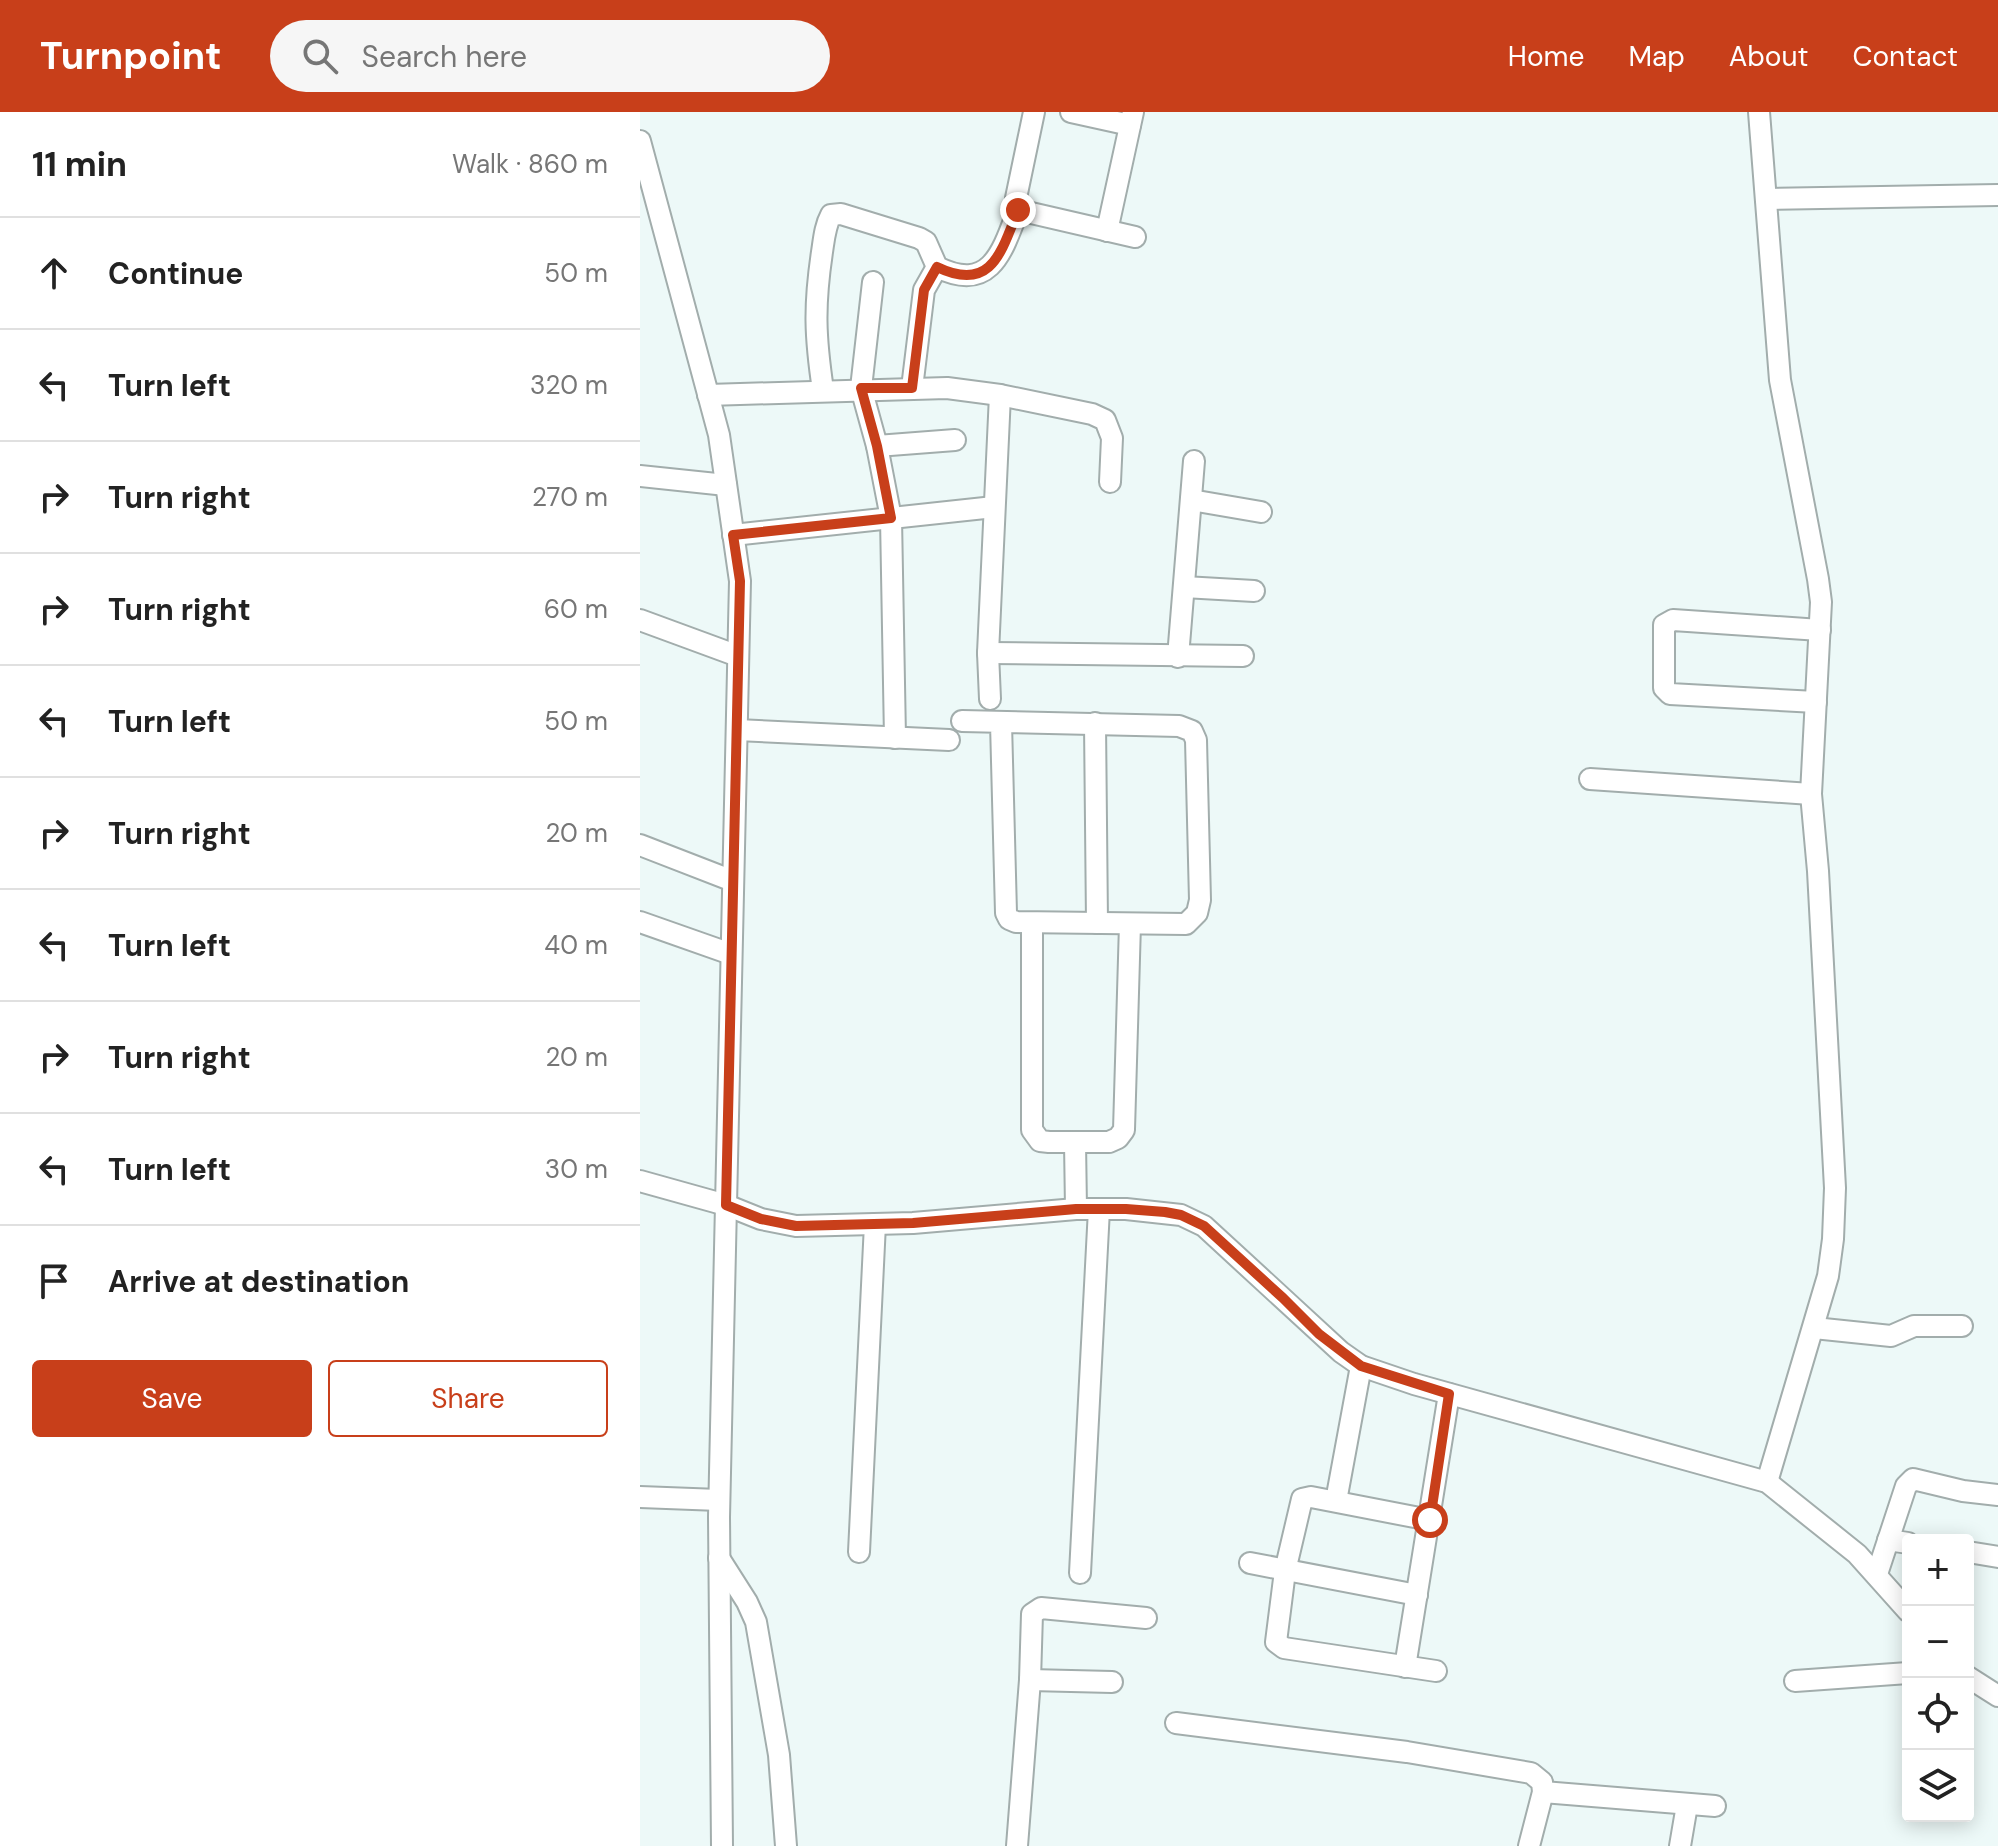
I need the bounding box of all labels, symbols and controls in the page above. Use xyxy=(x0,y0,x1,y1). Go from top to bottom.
search box xyxy=(270,20,830,92)
text: Turnpoint xyxy=(40,31,222,81)
icon: search xyxy=(298,34,342,78)
text: Search here xyxy=(362,37,527,76)
text: Home xyxy=(1508,38,1584,75)
text: Map xyxy=(1628,38,1685,75)
text: About xyxy=(1729,38,1808,75)
text: Contact xyxy=(1852,38,1958,75)
text: 11 min xyxy=(32,142,127,187)
text: Walk · 860 m xyxy=(452,147,608,181)
route end xyxy=(1000,192,1036,228)
icon: ahead xyxy=(32,251,76,295)
text: Continue xyxy=(108,254,243,293)
text: 50 m xyxy=(544,256,608,290)
icon: left xyxy=(32,363,76,407)
text: Turn left xyxy=(108,366,231,405)
text: 320 m xyxy=(530,368,608,402)
icon: right xyxy=(32,475,76,519)
text: Turn right xyxy=(108,478,251,517)
text: 270 m xyxy=(532,480,608,514)
icon: right xyxy=(32,587,76,631)
text: Turn right xyxy=(108,590,251,629)
text: 60 m xyxy=(544,592,608,626)
icon: left xyxy=(32,699,76,743)
text: Turn left xyxy=(108,702,231,741)
text: 50 m xyxy=(544,704,608,738)
icon: right xyxy=(32,811,76,855)
text: Turn right xyxy=(108,814,251,853)
text: 20 m xyxy=(545,816,608,850)
icon: left xyxy=(32,923,76,967)
text: Turn left xyxy=(108,926,231,965)
text: 40 m xyxy=(544,928,608,962)
icon: right xyxy=(32,1035,76,1079)
text: Turn right xyxy=(108,1038,251,1077)
text: 20 m xyxy=(545,1040,608,1074)
icon: left xyxy=(32,1147,76,1191)
text: Turn left xyxy=(108,1150,231,1189)
text: 30 m xyxy=(545,1152,608,1186)
icon: arrive xyxy=(32,1259,76,1303)
text: Arrive at destination xyxy=(108,1262,409,1301)
button: Save xyxy=(32,1360,312,1437)
button: Share xyxy=(328,1360,608,1437)
route start xyxy=(1412,1502,1448,1538)
map controls xyxy=(1902,1534,1974,1822)
button: + xyxy=(1902,1534,1974,1606)
button: − xyxy=(1902,1606,1974,1678)
button: locate xyxy=(1902,1678,1974,1750)
button: layers xyxy=(1902,1750,1974,1822)

